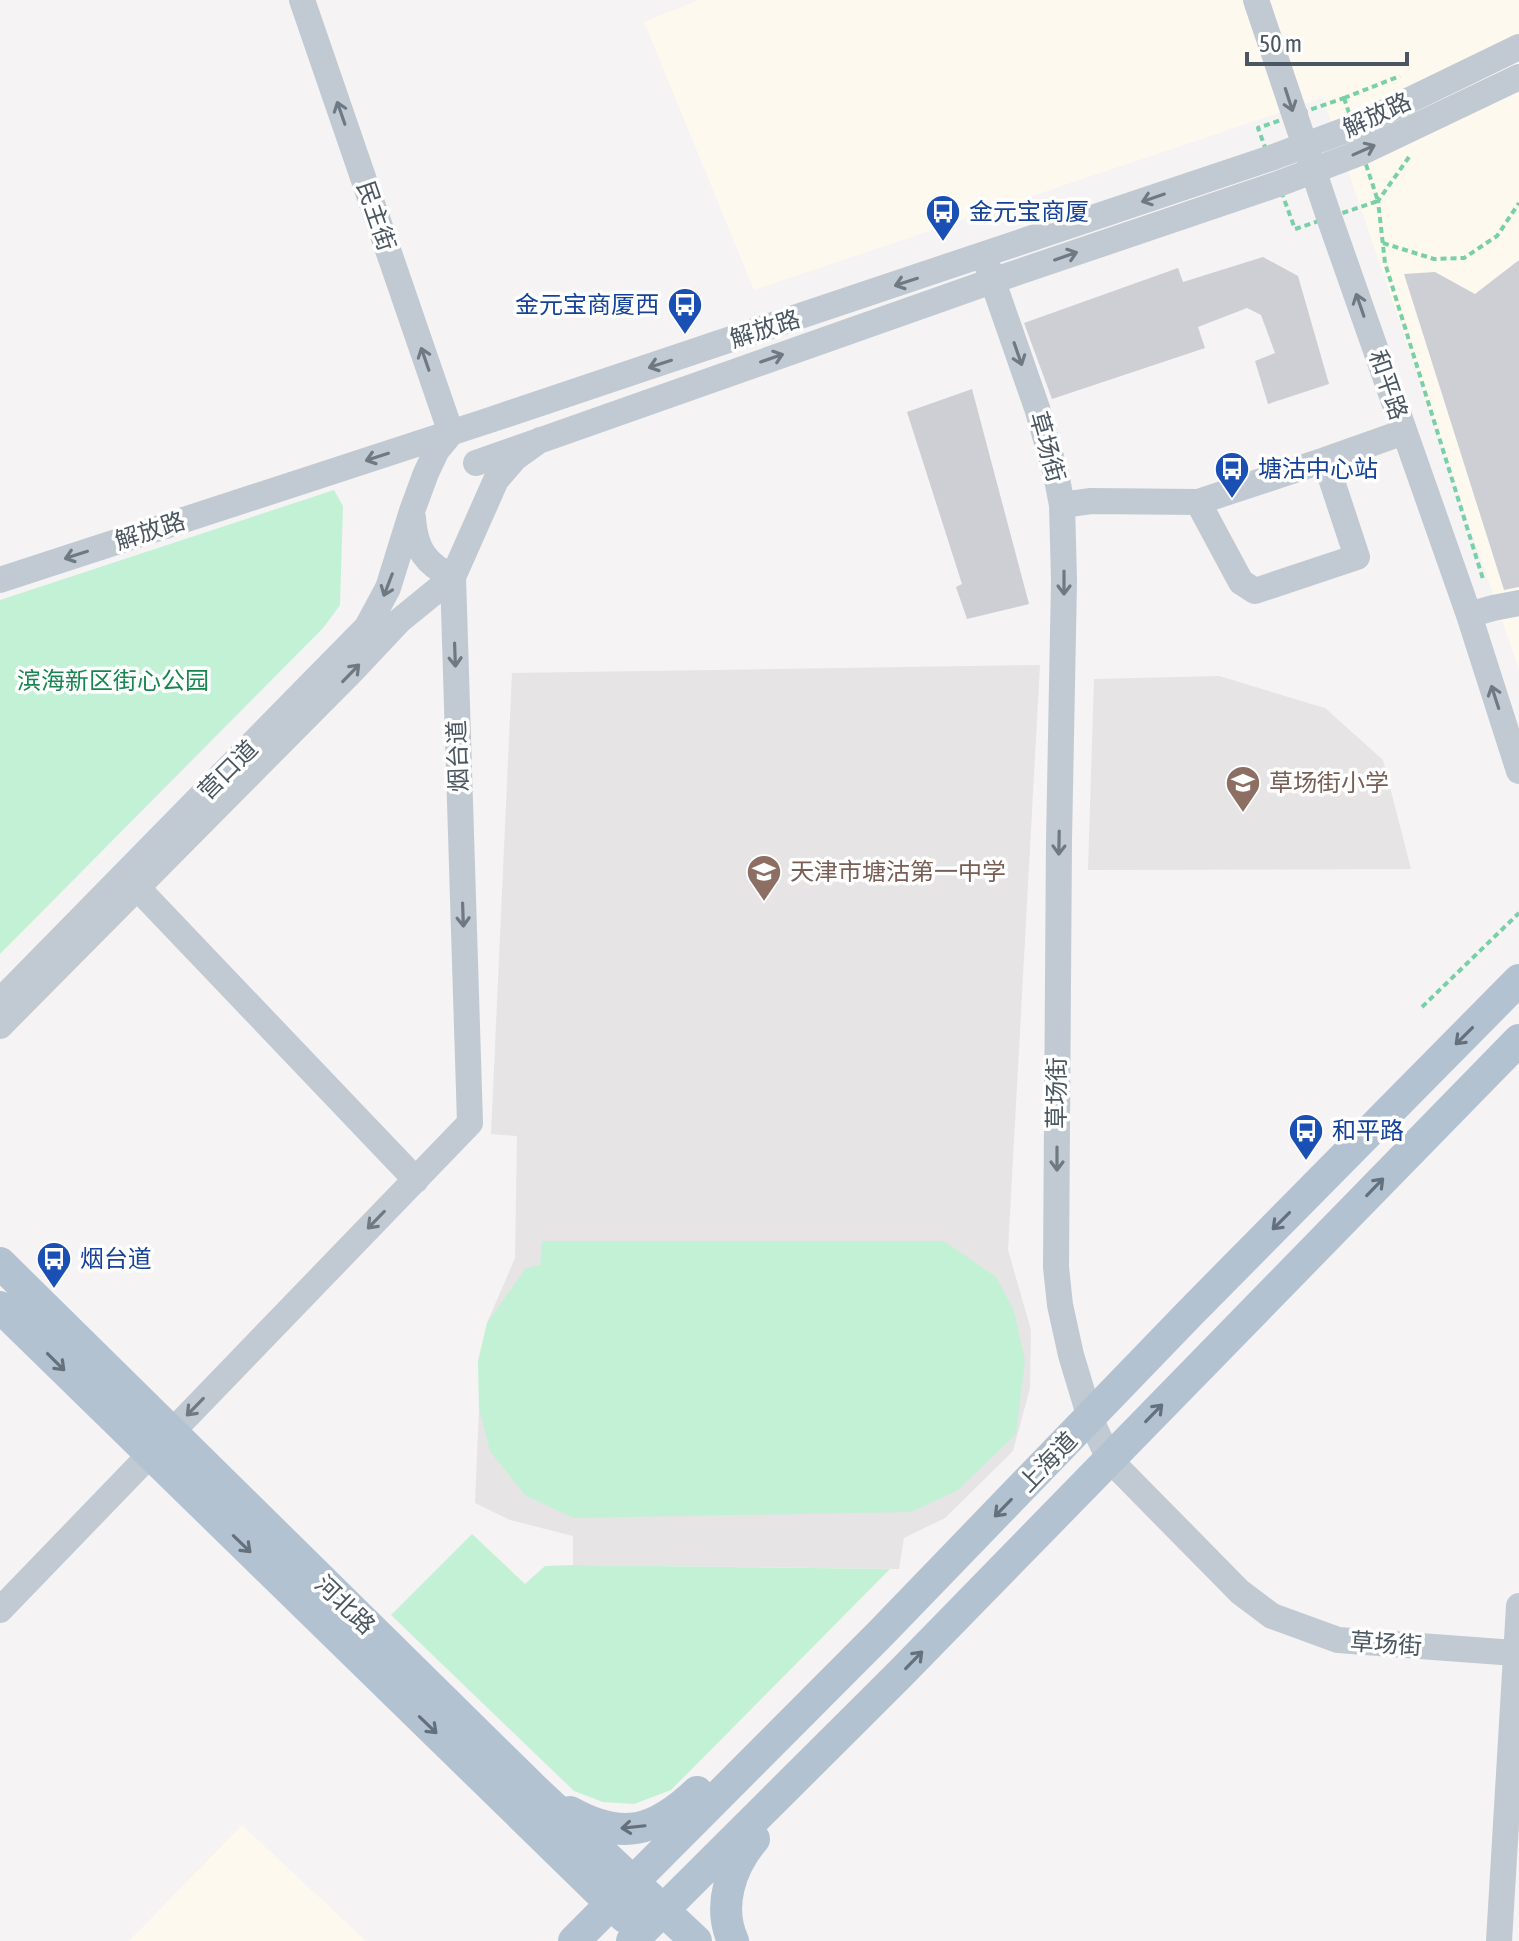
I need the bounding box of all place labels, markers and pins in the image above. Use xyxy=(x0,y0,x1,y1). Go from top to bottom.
bus stop icon: 金元宝商厦 xyxy=(924,193,962,243)
place label: 金元宝商厦 xyxy=(969,198,1089,225)
bus stop icon: 金元宝商厦西 xyxy=(666,286,704,336)
place label: 金元宝商厦西 xyxy=(515,291,659,318)
bus stop icon: 塘沽中心站 xyxy=(1213,450,1251,500)
place label: 塘沽中心站 xyxy=(1258,455,1378,482)
school or university icon: 草场街小学 xyxy=(1224,764,1262,814)
place label: 草场街小学 xyxy=(1269,769,1389,796)
school or university icon: 天津市塘沽第一中学 xyxy=(745,853,783,903)
place label: 天津市塘沽第一中学 xyxy=(790,858,1006,885)
bus stop icon: 和平路 xyxy=(1287,1112,1325,1162)
place label: 和平路 xyxy=(1332,1117,1404,1144)
bus stop icon: 烟台道 xyxy=(35,1240,73,1290)
place label: 烟台道 xyxy=(80,1245,152,1272)

